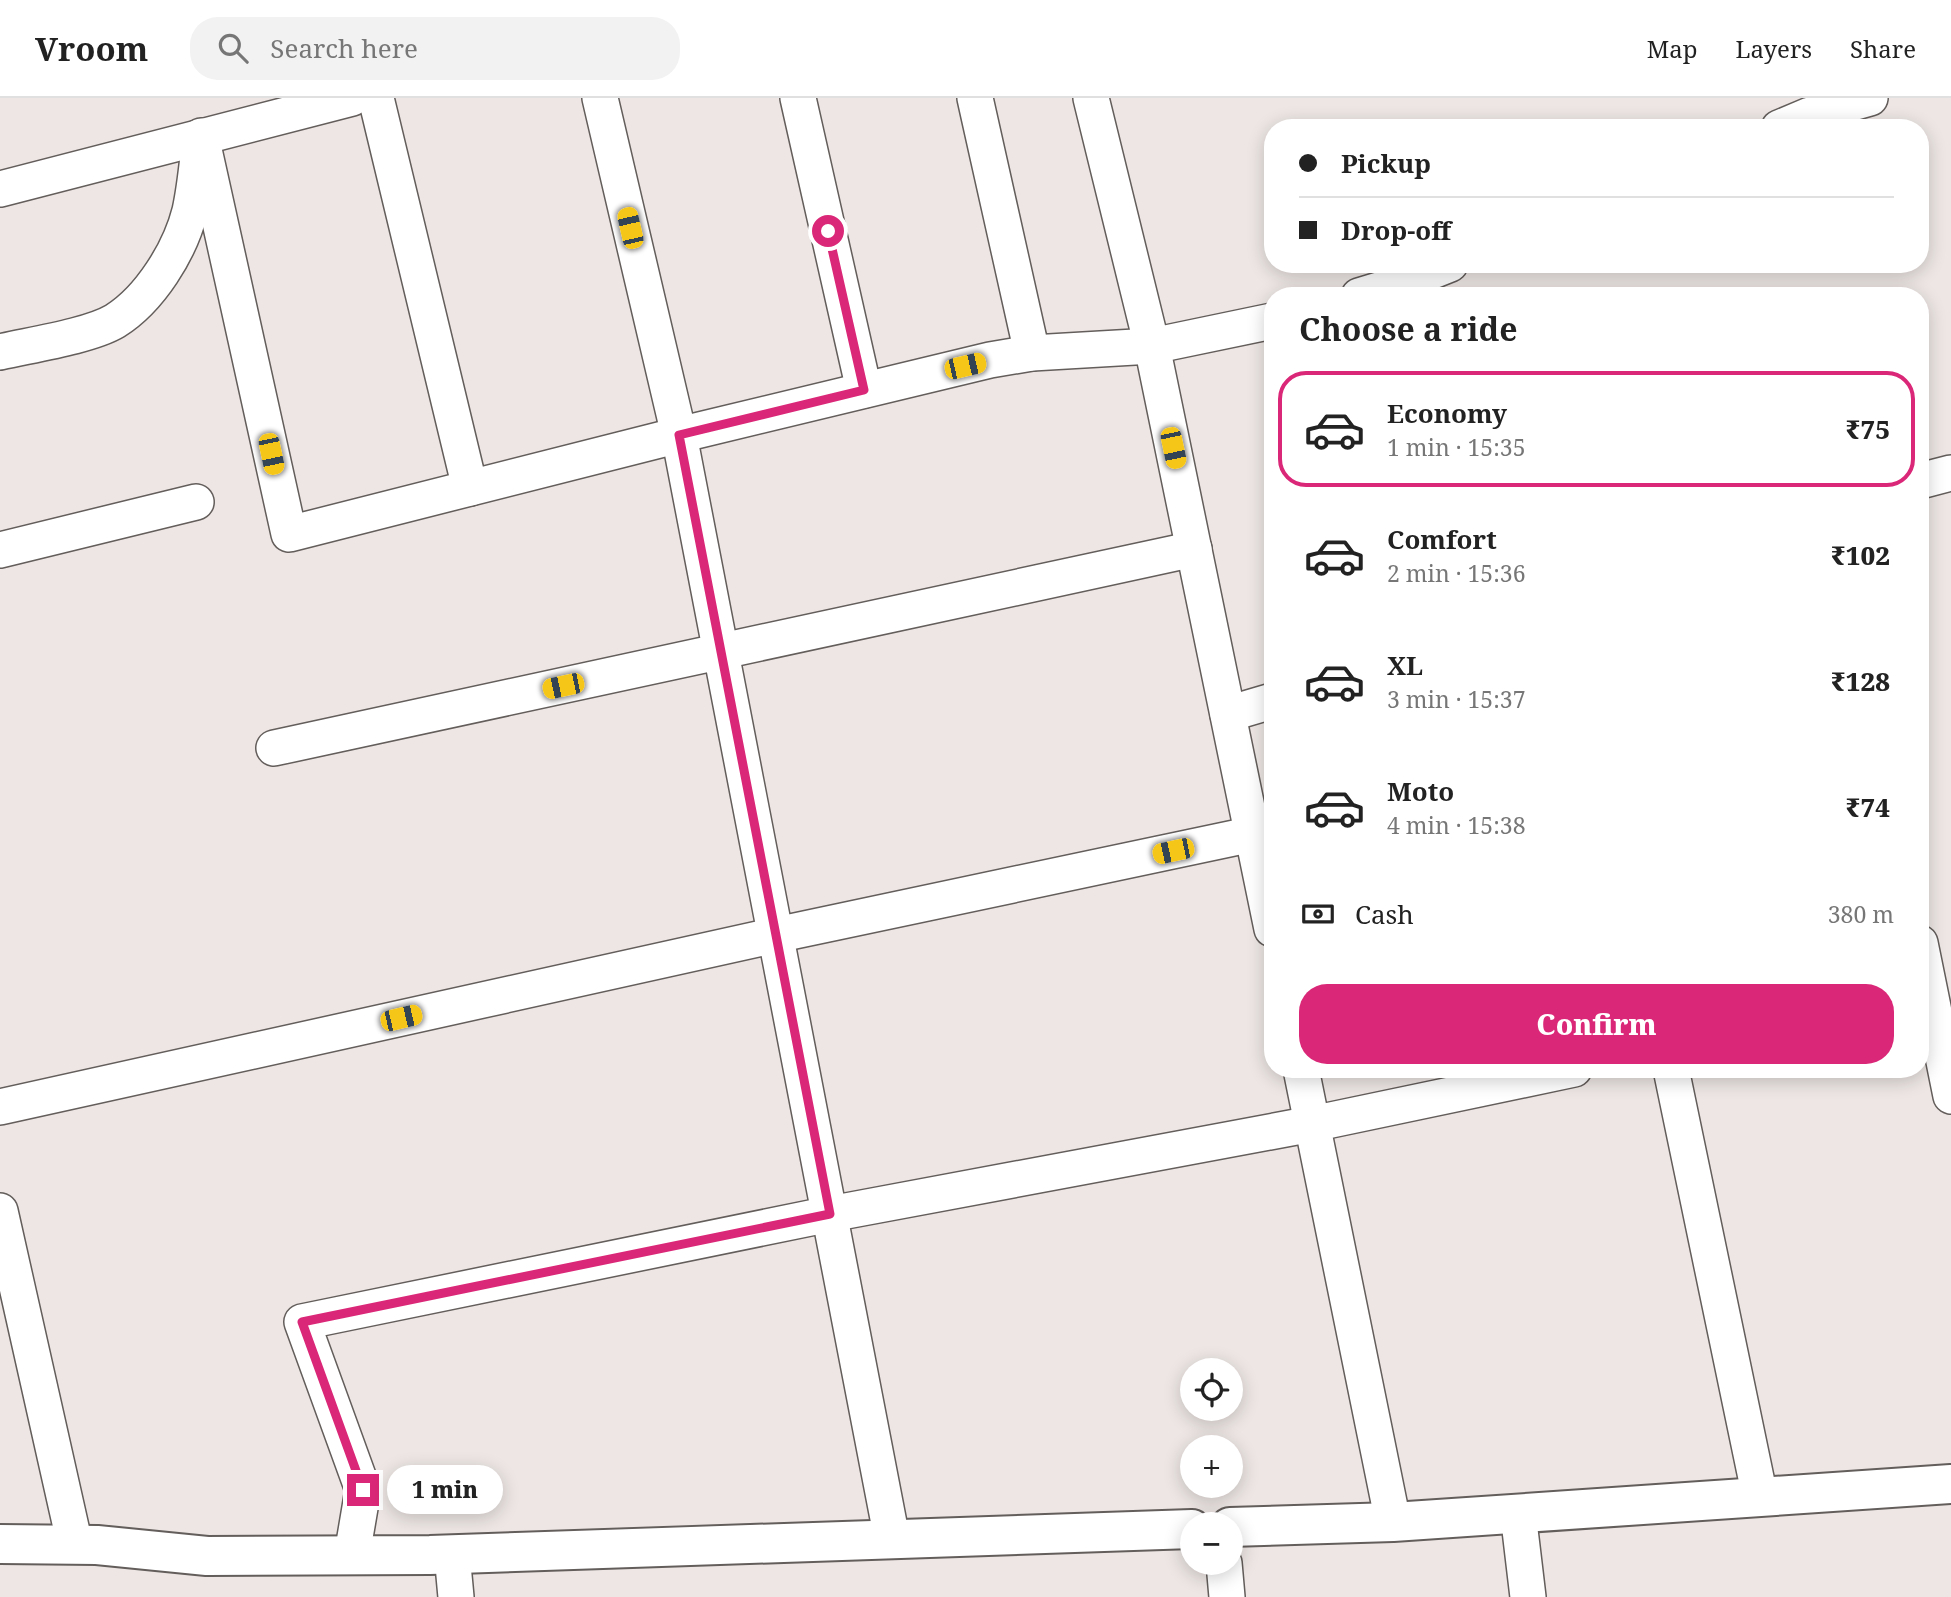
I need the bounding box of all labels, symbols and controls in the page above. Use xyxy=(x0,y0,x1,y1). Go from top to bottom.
search box xyxy=(190,17,680,80)
text: Vroom xyxy=(35,26,148,71)
icon: search xyxy=(214,29,252,67)
text: Search here xyxy=(270,30,418,66)
text: Map xyxy=(1647,32,1698,65)
text: Layers xyxy=(1736,32,1812,65)
text: Share xyxy=(1850,32,1916,65)
text: Pickup xyxy=(1341,145,1431,181)
car xyxy=(616,205,645,251)
text: Drop-off xyxy=(1341,212,1451,248)
route start xyxy=(812,215,844,247)
text: Choose a ride xyxy=(1299,307,1518,350)
car xyxy=(943,351,988,381)
text: Economy xyxy=(1387,395,1507,431)
icon: car xyxy=(1303,398,1366,461)
text: ₹75 xyxy=(1846,411,1890,447)
car xyxy=(1159,425,1188,471)
car xyxy=(257,431,286,477)
text: 1 min · 15:35 xyxy=(1387,431,1525,463)
text: Comfort xyxy=(1387,521,1497,557)
icon: car xyxy=(1303,524,1366,587)
text: ₹102 xyxy=(1831,537,1890,573)
text: 2 min · 15:36 xyxy=(1387,557,1525,589)
text: XL xyxy=(1387,647,1423,683)
icon: car xyxy=(1303,650,1366,713)
text: ₹128 xyxy=(1831,663,1890,699)
car xyxy=(541,671,586,701)
text: 3 min · 15:37 xyxy=(1387,683,1525,715)
text: Moto xyxy=(1387,773,1454,809)
icon: car xyxy=(1303,776,1366,839)
text: ₹74 xyxy=(1846,789,1890,825)
text: 4 min · 15:38 xyxy=(1387,809,1525,841)
car xyxy=(1151,836,1196,866)
icon: cash xyxy=(1299,895,1337,933)
text: Cash xyxy=(1355,896,1414,932)
text: 380 m xyxy=(1828,898,1894,930)
button: Confirm xyxy=(1299,984,1894,1064)
car xyxy=(379,1003,424,1033)
map controls xyxy=(1180,1358,1243,1575)
button: locate xyxy=(1180,1358,1243,1421)
button: + xyxy=(1180,1435,1243,1498)
callout: 1 min xyxy=(388,1466,503,1514)
text: 1 min xyxy=(412,1473,478,1505)
route end xyxy=(347,1474,379,1506)
button: − xyxy=(1180,1512,1243,1575)

